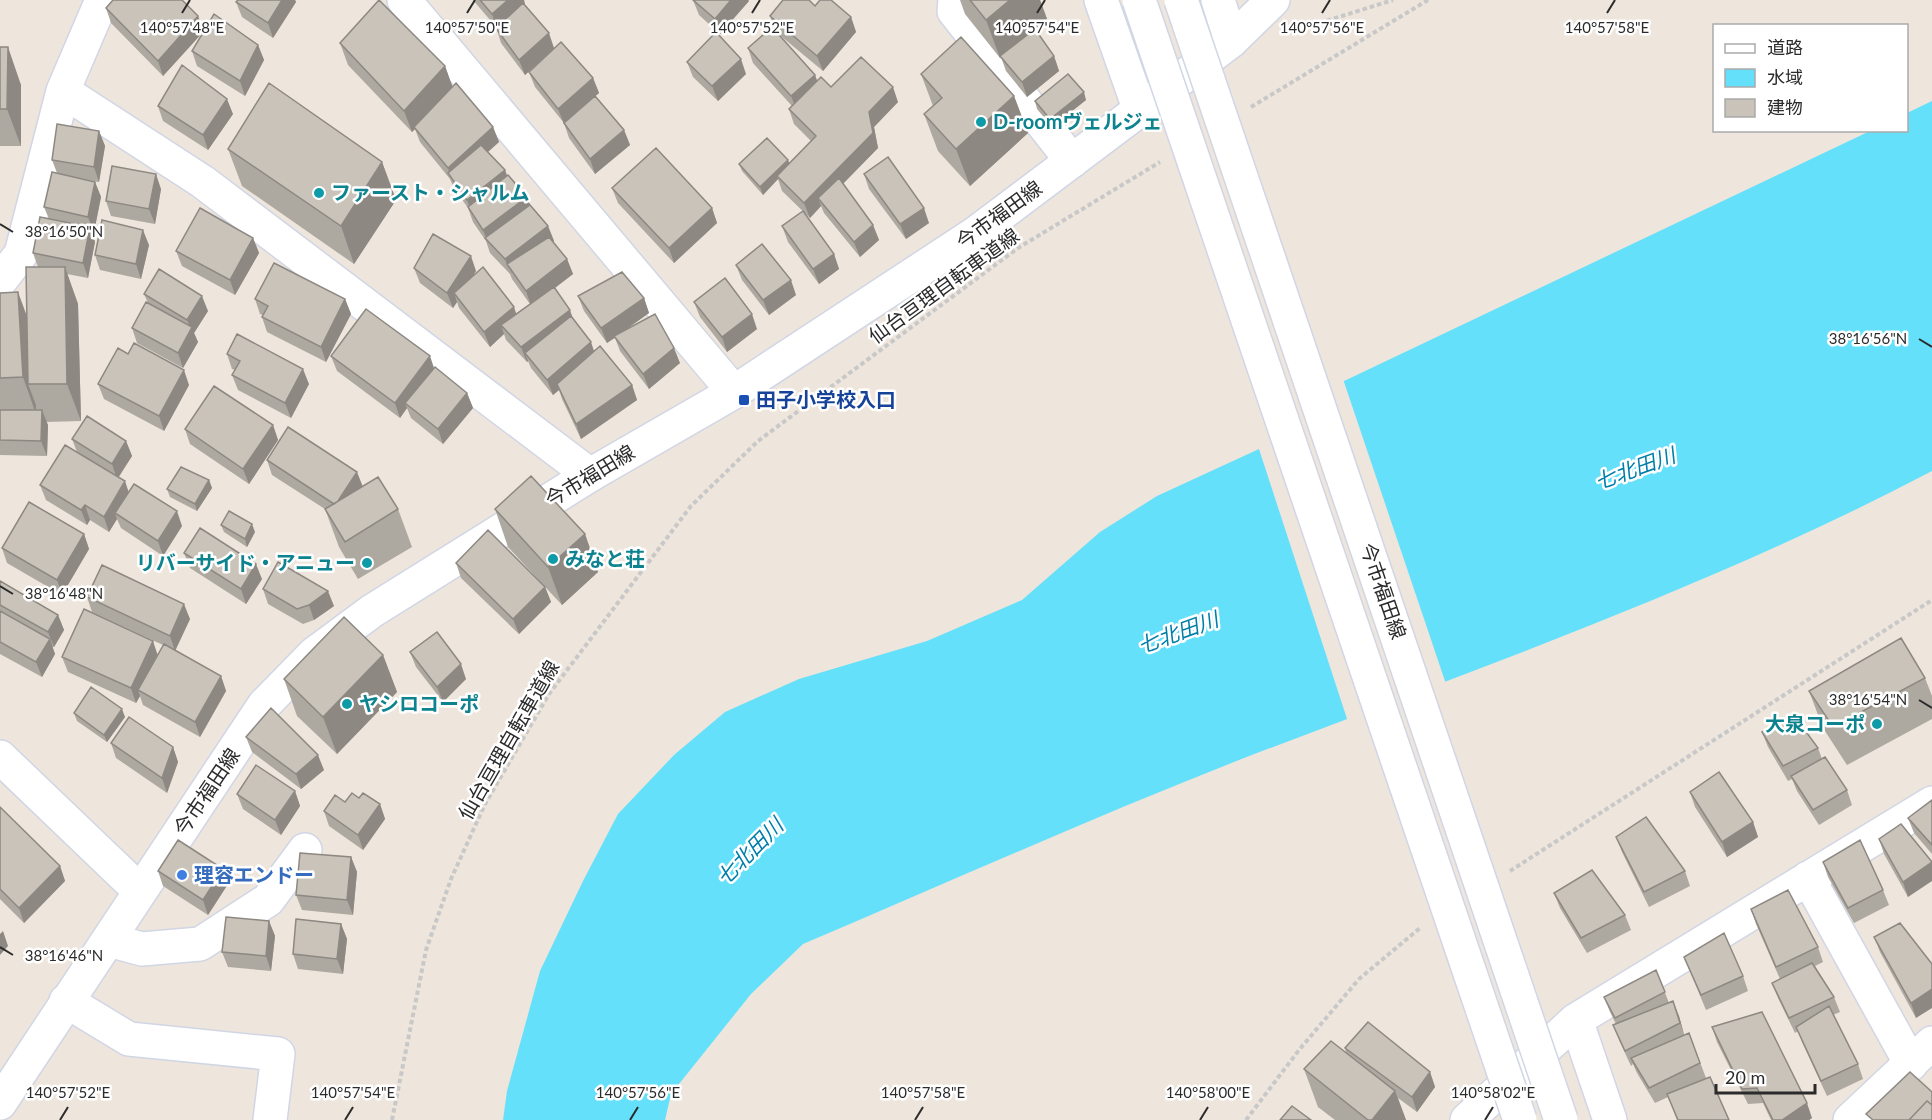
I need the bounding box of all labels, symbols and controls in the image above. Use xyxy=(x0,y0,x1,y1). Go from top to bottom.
text: 140°57'48"E xyxy=(140,18,224,36)
text: 140°57'50"E xyxy=(425,18,509,36)
text: 140°57'52"E xyxy=(710,18,794,36)
text: 140°57'54"E xyxy=(995,18,1079,36)
text: 140°57'56"E xyxy=(1280,18,1364,36)
text: 140°57'58"E xyxy=(1565,18,1649,36)
legend xyxy=(1713,24,1908,132)
text: 道路 xyxy=(1767,36,1803,58)
text: 水域 xyxy=(1767,66,1803,88)
text: 建物 xyxy=(1767,96,1803,118)
place label: D-roomヴェルジェ xyxy=(993,109,1163,133)
marker: D-roomヴェルジェ xyxy=(974,115,988,129)
street label: 今市福田線 xyxy=(951,175,1046,253)
place label: ファースト・シャルム xyxy=(331,180,530,204)
marker: ファースト・シャルム xyxy=(312,186,326,200)
text: 38°16'50"N xyxy=(25,222,103,240)
street label: 仙台亘理自転車道線 xyxy=(864,223,1023,348)
text: 38°16'56"N xyxy=(1829,329,1907,347)
place label: 田子小学校入口 xyxy=(756,387,896,411)
marker: 田子小学校入口 xyxy=(737,393,751,407)
street label: 今市福田線 xyxy=(540,439,639,511)
water label: 七北田川 xyxy=(1591,441,1680,494)
street label: 今市福田線 xyxy=(1356,539,1412,642)
place label: みなと荘 xyxy=(565,546,645,570)
place label: リバーサイド・アニュー xyxy=(136,550,355,574)
marker: みなと荘 xyxy=(546,552,560,566)
marker: リバーサイド・アニュー xyxy=(360,556,374,570)
text: 38°16'48"N xyxy=(25,584,103,602)
water label: 七北田川 xyxy=(1134,605,1223,658)
street label: 仙台亘理自転車道線 xyxy=(453,656,564,823)
text: 38°16'54"N xyxy=(1829,690,1907,708)
place label: ヤシロコーポ xyxy=(359,691,479,715)
marker: ヤシロコーポ xyxy=(340,697,354,711)
place label: 大泉コーポ xyxy=(1765,711,1865,735)
marker: 大泉コーポ xyxy=(1870,717,1884,731)
street label: 今市福田線 xyxy=(168,743,244,840)
water label: 七北田川 xyxy=(710,811,789,889)
place label: 理容エンドー xyxy=(194,862,314,886)
marker: 理容エンドー xyxy=(175,868,189,882)
text: 38°16'46"N xyxy=(25,946,103,964)
scale bar xyxy=(1716,1057,1815,1095)
text: 20 m xyxy=(1725,1066,1765,1088)
text: 140°57'52"E xyxy=(26,1083,110,1101)
text: 140°57'54"E xyxy=(311,1083,395,1101)
text: 140°57'56"E xyxy=(596,1083,680,1101)
text: 140°57'58"E xyxy=(881,1083,965,1101)
text: 140°58'00"E xyxy=(1166,1083,1250,1101)
text: 140°58'02"E xyxy=(1451,1083,1535,1101)

